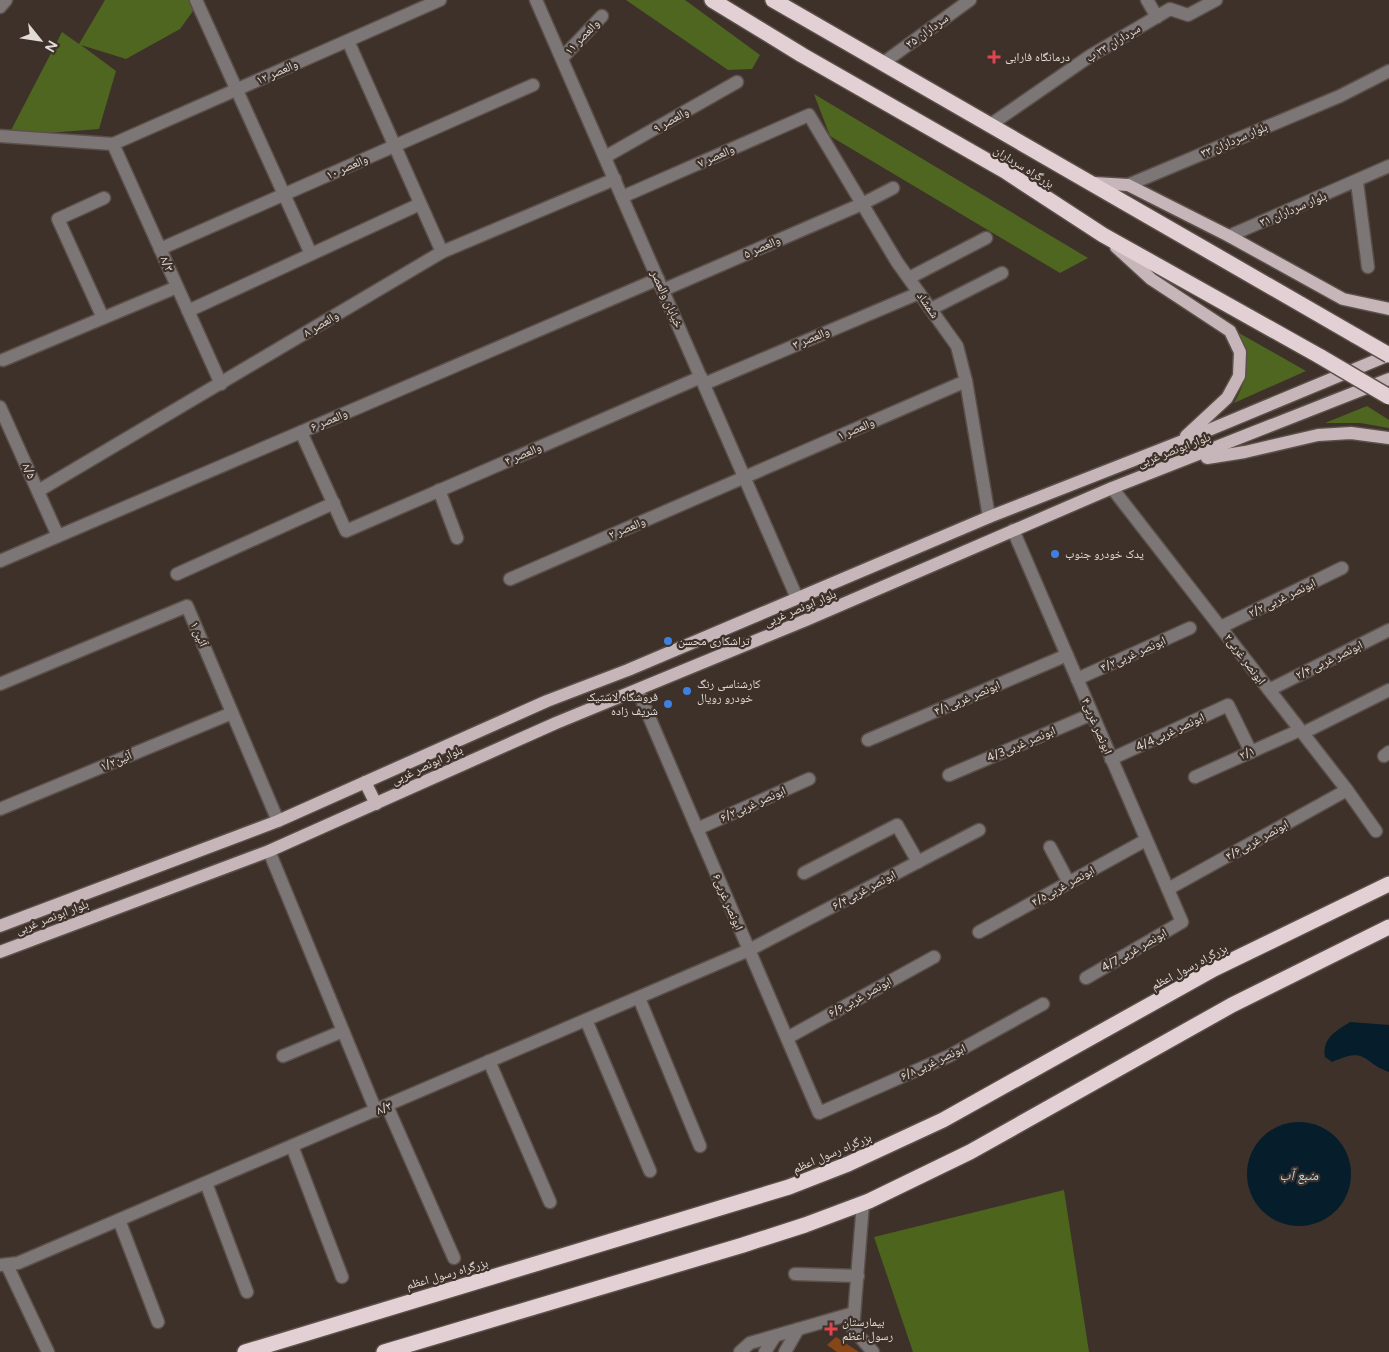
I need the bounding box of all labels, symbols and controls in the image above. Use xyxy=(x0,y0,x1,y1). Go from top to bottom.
street label: سرداران ۳۵ xyxy=(903,11,951,51)
north arrow xyxy=(15,15,65,65)
street label: والعصر ۱۱ xyxy=(562,16,602,58)
street label: سرداران ۳۳ ب xyxy=(1083,21,1143,65)
text: N xyxy=(41,37,61,55)
marker: درمانگاه فارابی xyxy=(987,50,1001,64)
place label: درمانگاه فارابی xyxy=(1005,50,1070,64)
street label: والعصر ۱۲ xyxy=(254,57,300,87)
street label: والعصر ۹ xyxy=(651,104,691,136)
street label: بلوار سرداران ۳۳ xyxy=(1199,120,1270,161)
street label: والعصر ۷ xyxy=(696,142,736,170)
street label: بزرگراه سرداران xyxy=(991,143,1057,191)
street label: والعصر ۱۰ xyxy=(324,152,370,182)
street label: بلوار سرداران ۳۱ xyxy=(1258,189,1329,230)
street label: والعصر ۵ xyxy=(742,233,782,261)
street label: ۸/۳ xyxy=(157,254,177,274)
street label: خیابان والعصر xyxy=(647,267,686,330)
street label: شمشاد xyxy=(914,289,942,321)
street label: والعصر ۸ xyxy=(301,308,341,340)
street label: والعصر ۳ xyxy=(791,324,831,352)
street label: والعصر ۶ xyxy=(309,406,349,434)
street label: والعصر ۱ xyxy=(836,415,876,443)
street label: بلوار ابونصر غربی xyxy=(1136,430,1213,471)
street label: والعصر ۴ xyxy=(503,440,543,468)
street label: ۸/۵ xyxy=(19,461,39,481)
street label: والعصر ۲ xyxy=(607,514,647,542)
place label: یدک خودرو جنوب xyxy=(1065,547,1144,561)
marker: یدک خودرو جنوب xyxy=(1049,548,1061,560)
street label: ابونصر غربی ۲/۲ xyxy=(1246,576,1318,621)
street label: بلوار ابونصر غربی xyxy=(762,587,838,630)
street label: آئین ۱ xyxy=(187,619,211,650)
street label: ۲ابونصر غربی xyxy=(1221,631,1269,688)
street label: ۴/۲ابونصر غربی xyxy=(1098,633,1168,675)
place label: تراشکاری محسن xyxy=(678,634,750,648)
marker: تراشکاری محسن xyxy=(662,635,674,647)
street label: ابونصر غربی ۲/۴ xyxy=(1293,638,1365,683)
place label: کارشناسی رنگ خودرو رویال xyxy=(697,677,760,705)
street label: ۴/۱ابونصر غربی xyxy=(932,678,1002,718)
marker: کارشناسی رنگ خودرو رویال xyxy=(681,685,693,697)
place label: فروشگاه لاستیک شریف زاده xyxy=(586,690,658,718)
street label: ۴ابونصر غربی xyxy=(1078,696,1115,757)
marker: فروشگاه لاستیک شریف زاده xyxy=(662,698,674,710)
street label: 4/4ابونصر غربی xyxy=(1133,710,1207,754)
street label: 4/3ابونصر غربی xyxy=(985,723,1058,765)
street label: بلوار ابونصر غربی xyxy=(389,742,465,788)
street label: ۲/۱ xyxy=(1237,743,1257,763)
street label: ۱/۲آئین xyxy=(98,748,135,774)
street label: ۶/۲ابونصر غربی xyxy=(718,783,788,825)
street label: ۴/۶ابونصر غربی xyxy=(1223,817,1291,863)
street label: ۴/۵ابونصر غربی xyxy=(1029,863,1097,909)
street label: ۶/۴ابونصر غربی xyxy=(830,867,899,913)
street label: ۶ابونصر غربی xyxy=(709,872,746,933)
street label: بلوار ابونصر غربی xyxy=(14,897,91,938)
street label: 4/7ابونصر غربی xyxy=(1099,926,1170,975)
street label: بزرگراه رسول اعظم xyxy=(1148,941,1230,994)
street label: ۶/۶ابونصر غربی xyxy=(826,974,894,1020)
street label: ۶/۸ابونصر غربی xyxy=(898,1041,968,1084)
street label: ۸/۳ xyxy=(374,1099,394,1117)
street label: بزرگراه رسول اعظم xyxy=(790,1130,874,1177)
water label: منبع آب xyxy=(1280,1167,1319,1184)
street label: بزرگراه رسول اعظم xyxy=(405,1256,490,1293)
place label: بیمارستان رسول اعظم xyxy=(842,1315,893,1344)
marker: بیمارستان رسول اعظم xyxy=(824,1322,838,1336)

